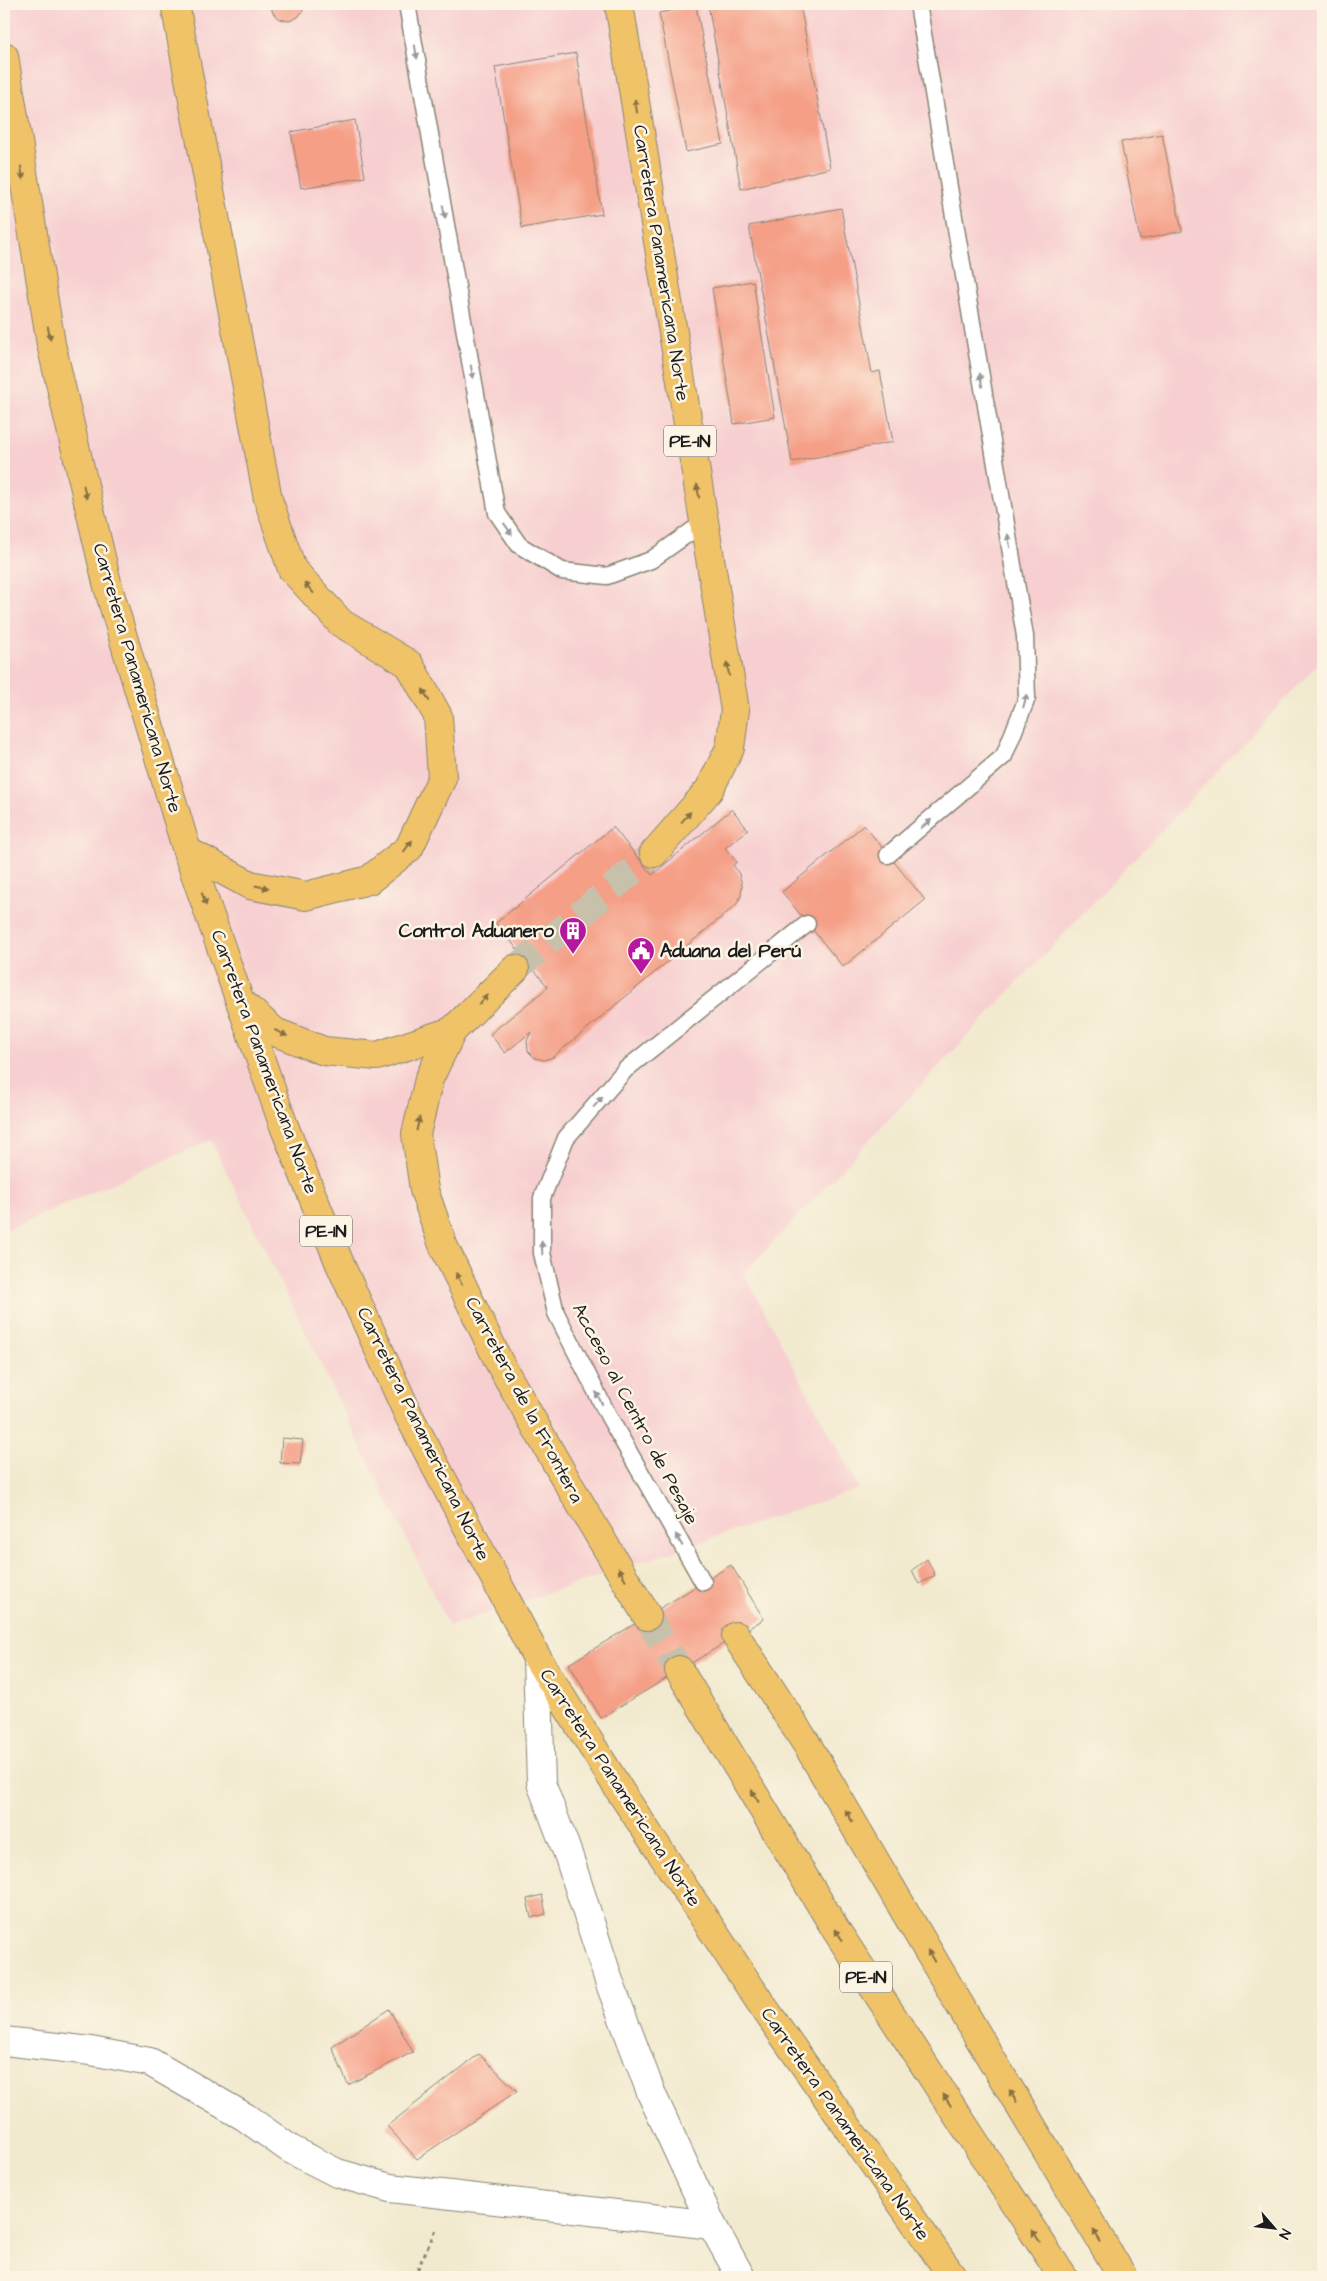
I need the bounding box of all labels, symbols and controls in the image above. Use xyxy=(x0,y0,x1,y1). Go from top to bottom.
one-way arrow xyxy=(412,44,420,60)
one-way arrow xyxy=(631,98,639,114)
street label: Carretera Panamericana Norte xyxy=(626,123,696,403)
one-way arrow xyxy=(19,165,27,181)
one-way arrow xyxy=(440,204,448,219)
one-way arrow xyxy=(46,326,54,342)
one-way arrow xyxy=(469,364,477,380)
one-way arrow xyxy=(977,372,985,388)
road number: PE-1N xyxy=(664,426,716,456)
one-way arrow xyxy=(694,483,702,499)
one-way arrow xyxy=(81,484,89,499)
one-way arrow xyxy=(503,522,513,536)
one-way arrow xyxy=(1004,532,1012,548)
street label: Carretera Panamericana Norte xyxy=(86,540,188,816)
one-way arrow xyxy=(304,581,315,594)
one-way arrow xyxy=(723,660,731,676)
one-way arrow xyxy=(422,689,431,702)
one-way arrow xyxy=(1021,694,1029,709)
one-way arrow xyxy=(680,811,692,823)
one-way arrow xyxy=(919,819,932,830)
one-way arrow xyxy=(403,840,413,853)
one-way arrow xyxy=(254,884,270,892)
one-way arrow xyxy=(201,892,208,907)
building icon: Control Aduanero xyxy=(558,916,588,955)
place label: Control Aduanero xyxy=(399,918,554,945)
street label: Carretera Panamericana Norte xyxy=(204,926,324,1198)
public building icon: Aduana del Perú xyxy=(626,936,656,975)
place label: Aduana del Perú xyxy=(660,938,801,965)
one-way arrow xyxy=(477,994,489,1006)
one-way arrow xyxy=(273,1029,288,1037)
one-way arrow xyxy=(592,1095,603,1108)
one-way arrow xyxy=(414,1117,422,1132)
road number: PE-1N xyxy=(300,1216,352,1246)
one-way arrow xyxy=(538,1239,546,1255)
one-way arrow xyxy=(455,1272,463,1286)
street label: Carretera de la Frontera xyxy=(458,1292,590,1508)
street label: Acceso al Centro de Pesaje xyxy=(565,1299,705,1529)
street label: Carretera Panamericana Norte xyxy=(350,1303,496,1565)
one-way arrow xyxy=(595,1391,603,1405)
one-way arrow xyxy=(675,1533,683,1547)
one-way arrow xyxy=(618,1568,627,1581)
street label: Carretera Panamericana Norte xyxy=(533,1664,707,1912)
one-way arrow xyxy=(750,1790,759,1803)
one-way arrow xyxy=(844,1810,853,1823)
one-way arrow xyxy=(834,1928,844,1942)
one-way arrow xyxy=(927,1949,935,1964)
road number: PE-1N xyxy=(840,1961,892,1992)
street label: Carretera Panamericana Norte xyxy=(754,2002,936,2246)
one-way arrow xyxy=(1009,2090,1018,2103)
one-way arrow xyxy=(942,2094,952,2107)
north arrow xyxy=(1250,2204,1300,2254)
text: N xyxy=(1274,2225,1295,2242)
one-way arrow xyxy=(1031,2230,1041,2243)
one-way arrow xyxy=(1092,2230,1101,2243)

